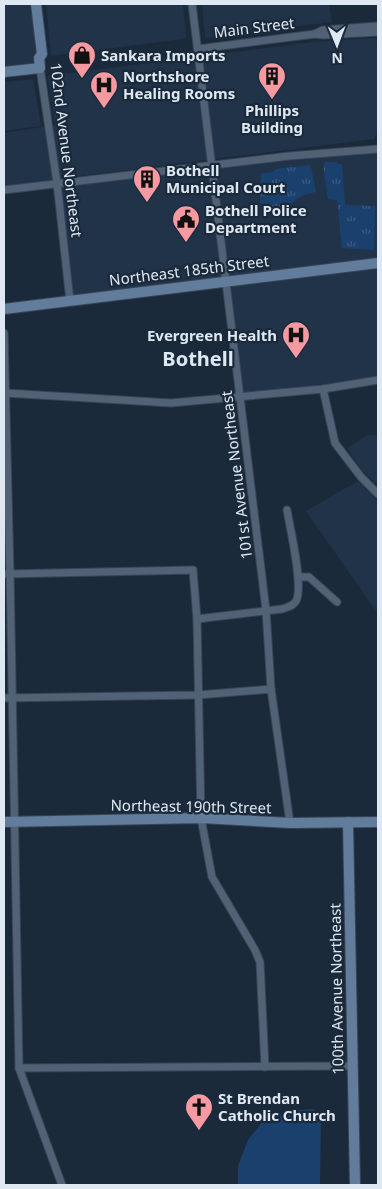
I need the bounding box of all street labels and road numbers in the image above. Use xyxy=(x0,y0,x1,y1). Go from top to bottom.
street label: Main Street xyxy=(213,12,296,42)
street label: 102nd Avenue Northeast xyxy=(46,62,88,239)
street label: Northeast 185th Street xyxy=(108,250,271,290)
street label: 101st Avenue Northeast xyxy=(216,389,256,560)
street label: Northeast 190th Street xyxy=(110,795,272,817)
street label: 100th Avenue Northeast xyxy=(324,902,347,1075)

